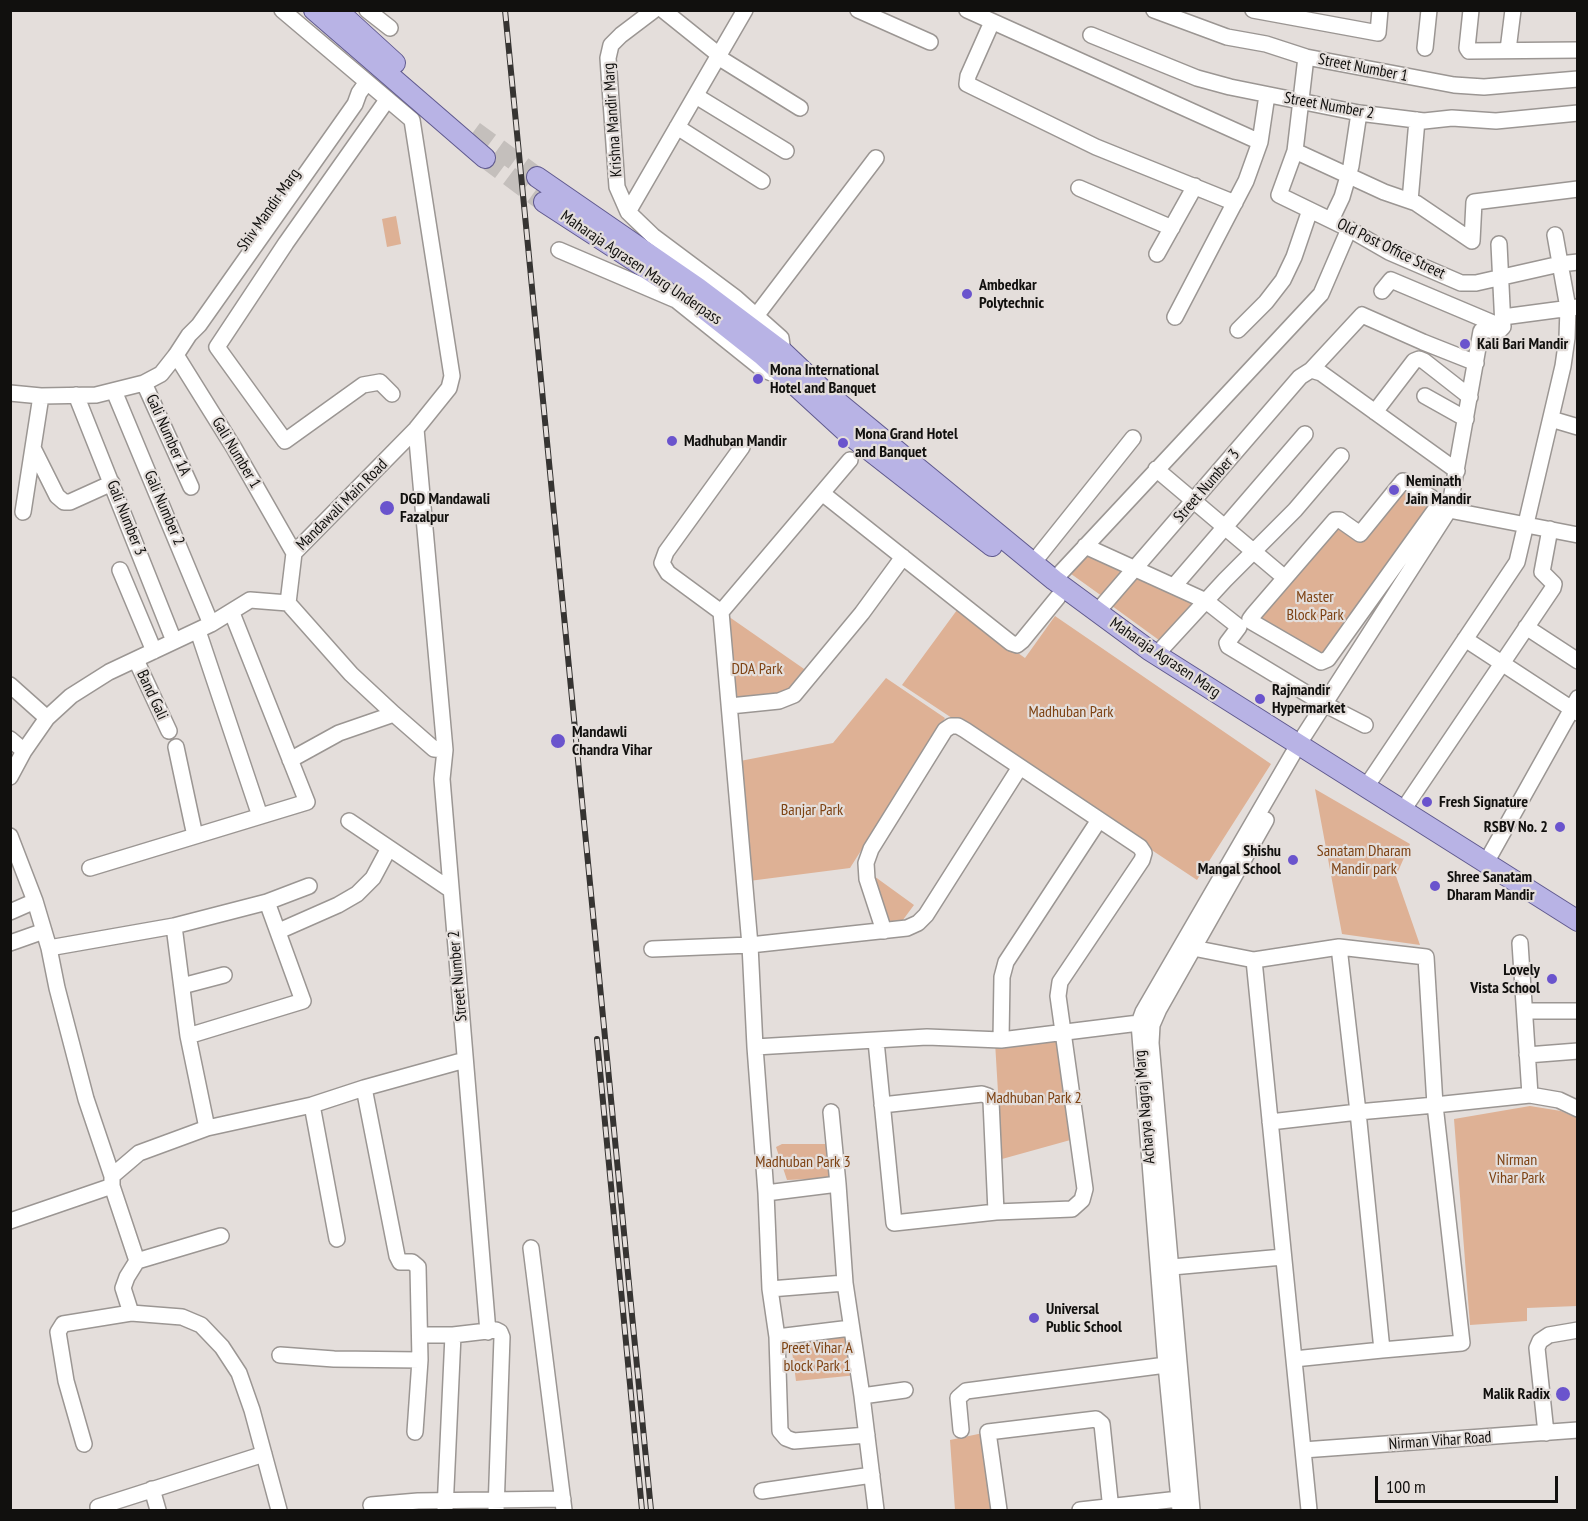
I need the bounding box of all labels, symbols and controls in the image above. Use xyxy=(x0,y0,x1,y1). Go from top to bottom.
street label: Street Number 1 xyxy=(1317,50,1409,86)
street label: Krishna Mandir Marg xyxy=(599,62,627,178)
street label: Street Number 2 xyxy=(1283,89,1375,123)
street label: Shiv Mandir Marg xyxy=(233,165,305,255)
street label: Maharaja Agrasen Marg Underpass xyxy=(557,207,725,329)
street label: Old Post Office Street xyxy=(1334,214,1448,284)
place label: Ambedkar Polytechnic xyxy=(979,275,1044,313)
marker: Ambedkar Polytechnic xyxy=(960,287,974,301)
place label: Kali Bari Mandir xyxy=(1477,334,1568,354)
marker: Kali Bari Mandir xyxy=(1458,337,1472,351)
place label: Mona International Hotel and Banquet xyxy=(770,360,879,398)
marker: Mona International Hotel and Banquet xyxy=(751,372,765,386)
street label: Gali Number 1A xyxy=(142,391,194,479)
street label: Gali Number 1 xyxy=(207,414,265,492)
place label: Mona Grand Hotel and Banquet xyxy=(855,424,958,462)
place label: Madhuban Mandir xyxy=(684,431,787,451)
marker: Madhuban Mandir xyxy=(665,434,679,448)
marker: Mona Grand Hotel and Banquet xyxy=(836,436,850,450)
street label: Street Number 3 xyxy=(1170,445,1244,527)
street label: Mandawali Main Road xyxy=(292,455,392,555)
street label: Gali Number 2 xyxy=(140,468,188,548)
place label: Neminath Jain Mandir xyxy=(1406,471,1471,509)
street label: Gali Number 3 xyxy=(102,478,150,558)
marker: Neminath Jain Mandir xyxy=(1387,483,1401,497)
place label: DGD Mandawali Fazalpur xyxy=(400,489,490,527)
marker: DGD Mandawali Fazalpur xyxy=(378,499,396,517)
park label: Master Block Park xyxy=(1286,587,1344,625)
street label: Maharaja Agrasen Marg xyxy=(1106,614,1224,702)
park label: DDA Park xyxy=(731,659,783,679)
street label: Band Gali xyxy=(132,667,172,723)
place label: Rajmandir Hypermarket xyxy=(1272,680,1345,718)
marker: Rajmandir Hypermarket xyxy=(1253,692,1267,706)
park label: Madhuban Park xyxy=(1028,702,1114,722)
place label: Mandawli Chandra Vihar xyxy=(572,722,652,760)
marker: Mandawli Chandra Vihar xyxy=(549,732,567,750)
place label: Fresh Signature xyxy=(1439,792,1528,812)
marker: Fresh Signature xyxy=(1420,795,1434,809)
park label: Banjar Park xyxy=(781,800,843,820)
place label: RSBV No. 2 xyxy=(1484,817,1548,837)
marker: RSBV No. 2 xyxy=(1553,820,1567,834)
place label: Shishu Mangal School xyxy=(1198,841,1281,879)
park label: Sanatam Dharam Mandir park xyxy=(1317,841,1411,879)
marker: Shishu Mangal School xyxy=(1286,853,1300,867)
place label: Shree Sanatam Dharam Mandir xyxy=(1447,867,1534,905)
marker: Shree Sanatam Dharam Mandir xyxy=(1428,879,1442,893)
street label: Street Number 2 xyxy=(444,930,472,1022)
place label: Lovely Vista School xyxy=(1470,960,1540,998)
marker: Lovely Vista School xyxy=(1545,972,1559,986)
street label: Acharya Nagraj Marg xyxy=(1130,1049,1160,1165)
park label: Madhuban Park 2 xyxy=(986,1088,1082,1108)
park label: Nirman Vihar Park xyxy=(1489,1150,1545,1188)
park label: Madhuban Park 3 xyxy=(755,1152,851,1172)
place label: Universal Public School xyxy=(1046,1299,1122,1337)
marker: Universal Public School xyxy=(1027,1311,1041,1325)
park label: Preet Vihar A block Park 1 xyxy=(781,1338,853,1376)
place label: Malik Radix xyxy=(1483,1384,1550,1404)
marker: Malik Radix xyxy=(1554,1385,1572,1403)
street label: Nirman Vihar Road xyxy=(1388,1428,1492,1454)
scale bar xyxy=(1378,1464,1561,1502)
text: 100 m xyxy=(1386,1475,1426,1498)

